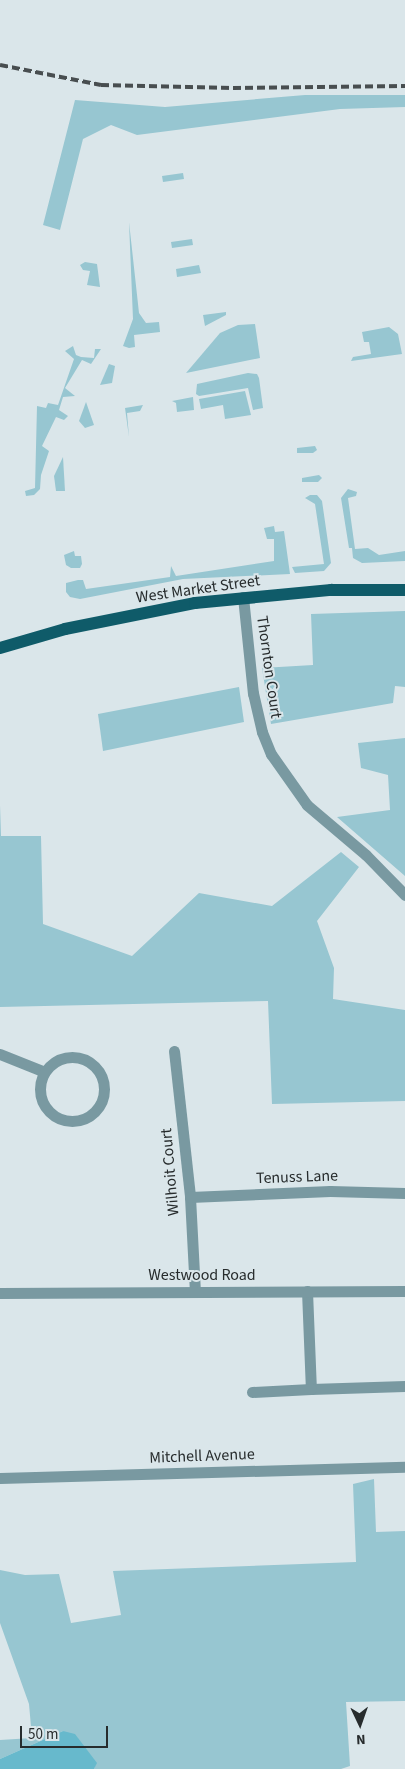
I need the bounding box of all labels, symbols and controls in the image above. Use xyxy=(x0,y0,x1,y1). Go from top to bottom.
street label: West Market Street xyxy=(135,571,261,607)
street label: Thornton Court xyxy=(252,614,286,720)
street label: Wilhoit Court xyxy=(157,1127,183,1217)
street label: Tenuss Lane xyxy=(256,1166,338,1188)
street label: Westwood Road xyxy=(148,1265,256,1285)
street label: Mitchell Avenue xyxy=(149,1445,255,1467)
north arrow xyxy=(335,1699,385,1749)
scale bar xyxy=(22,1716,110,1748)
text: 50 m xyxy=(28,1724,58,1745)
text: N xyxy=(356,1729,366,1749)

